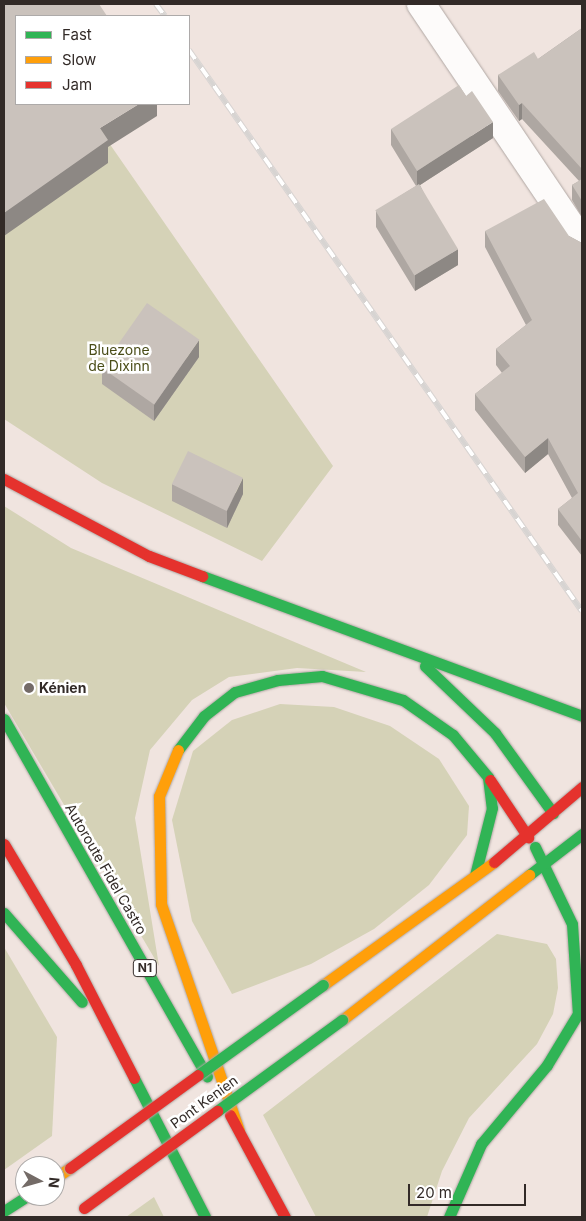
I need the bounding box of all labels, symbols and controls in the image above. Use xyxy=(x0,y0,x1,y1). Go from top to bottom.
legend xyxy=(15,15,190,105)
text: Fast xyxy=(62,25,92,44)
text: Slow xyxy=(62,50,96,69)
text: Jam xyxy=(62,75,92,94)
park label: Bluezone de Dixinn xyxy=(88,342,150,374)
place label: Kénien xyxy=(39,680,86,696)
marker: Kénien xyxy=(23,682,35,694)
street label: Autoroute Fidel Castro xyxy=(62,801,150,937)
road number: N1 xyxy=(132,958,158,978)
street label: Pont Kenien xyxy=(167,1072,241,1132)
north arrow xyxy=(15,1156,65,1206)
scale bar xyxy=(411,1174,528,1206)
text: N xyxy=(45,1176,63,1189)
text: 20 m xyxy=(416,1183,452,1202)

